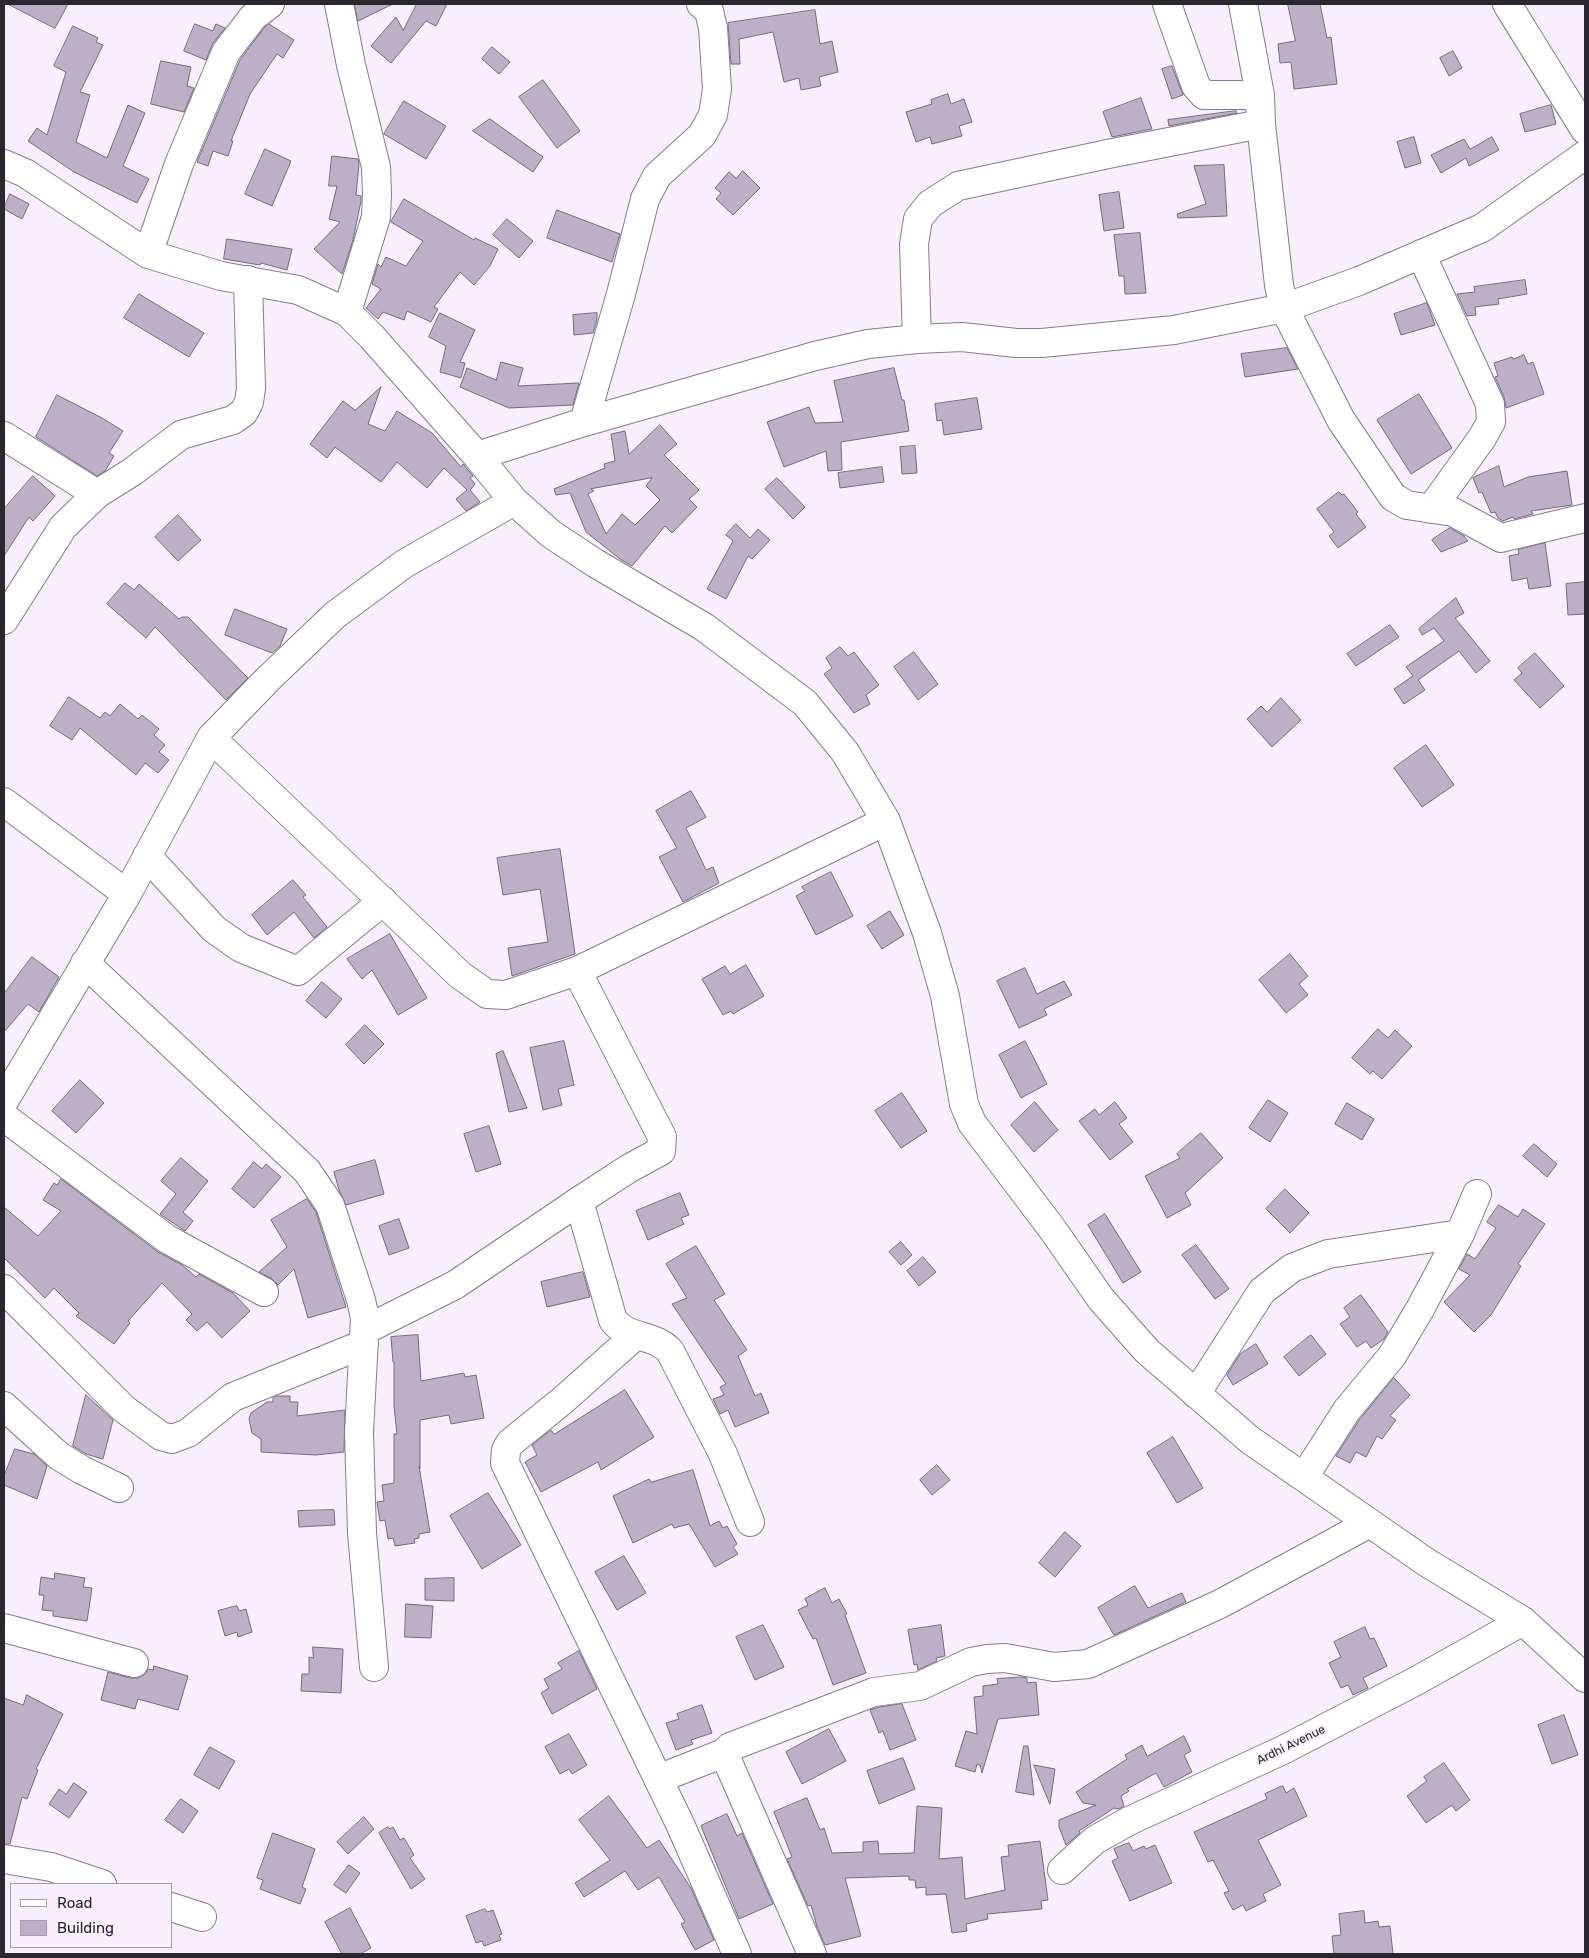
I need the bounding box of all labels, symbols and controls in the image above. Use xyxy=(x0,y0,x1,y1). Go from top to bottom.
street label: Ardhi Avenue xyxy=(1254,1722,1328,1768)
legend xyxy=(10,1883,172,1948)
text: Road xyxy=(57,1894,93,1912)
text: Building xyxy=(57,1919,114,1937)

